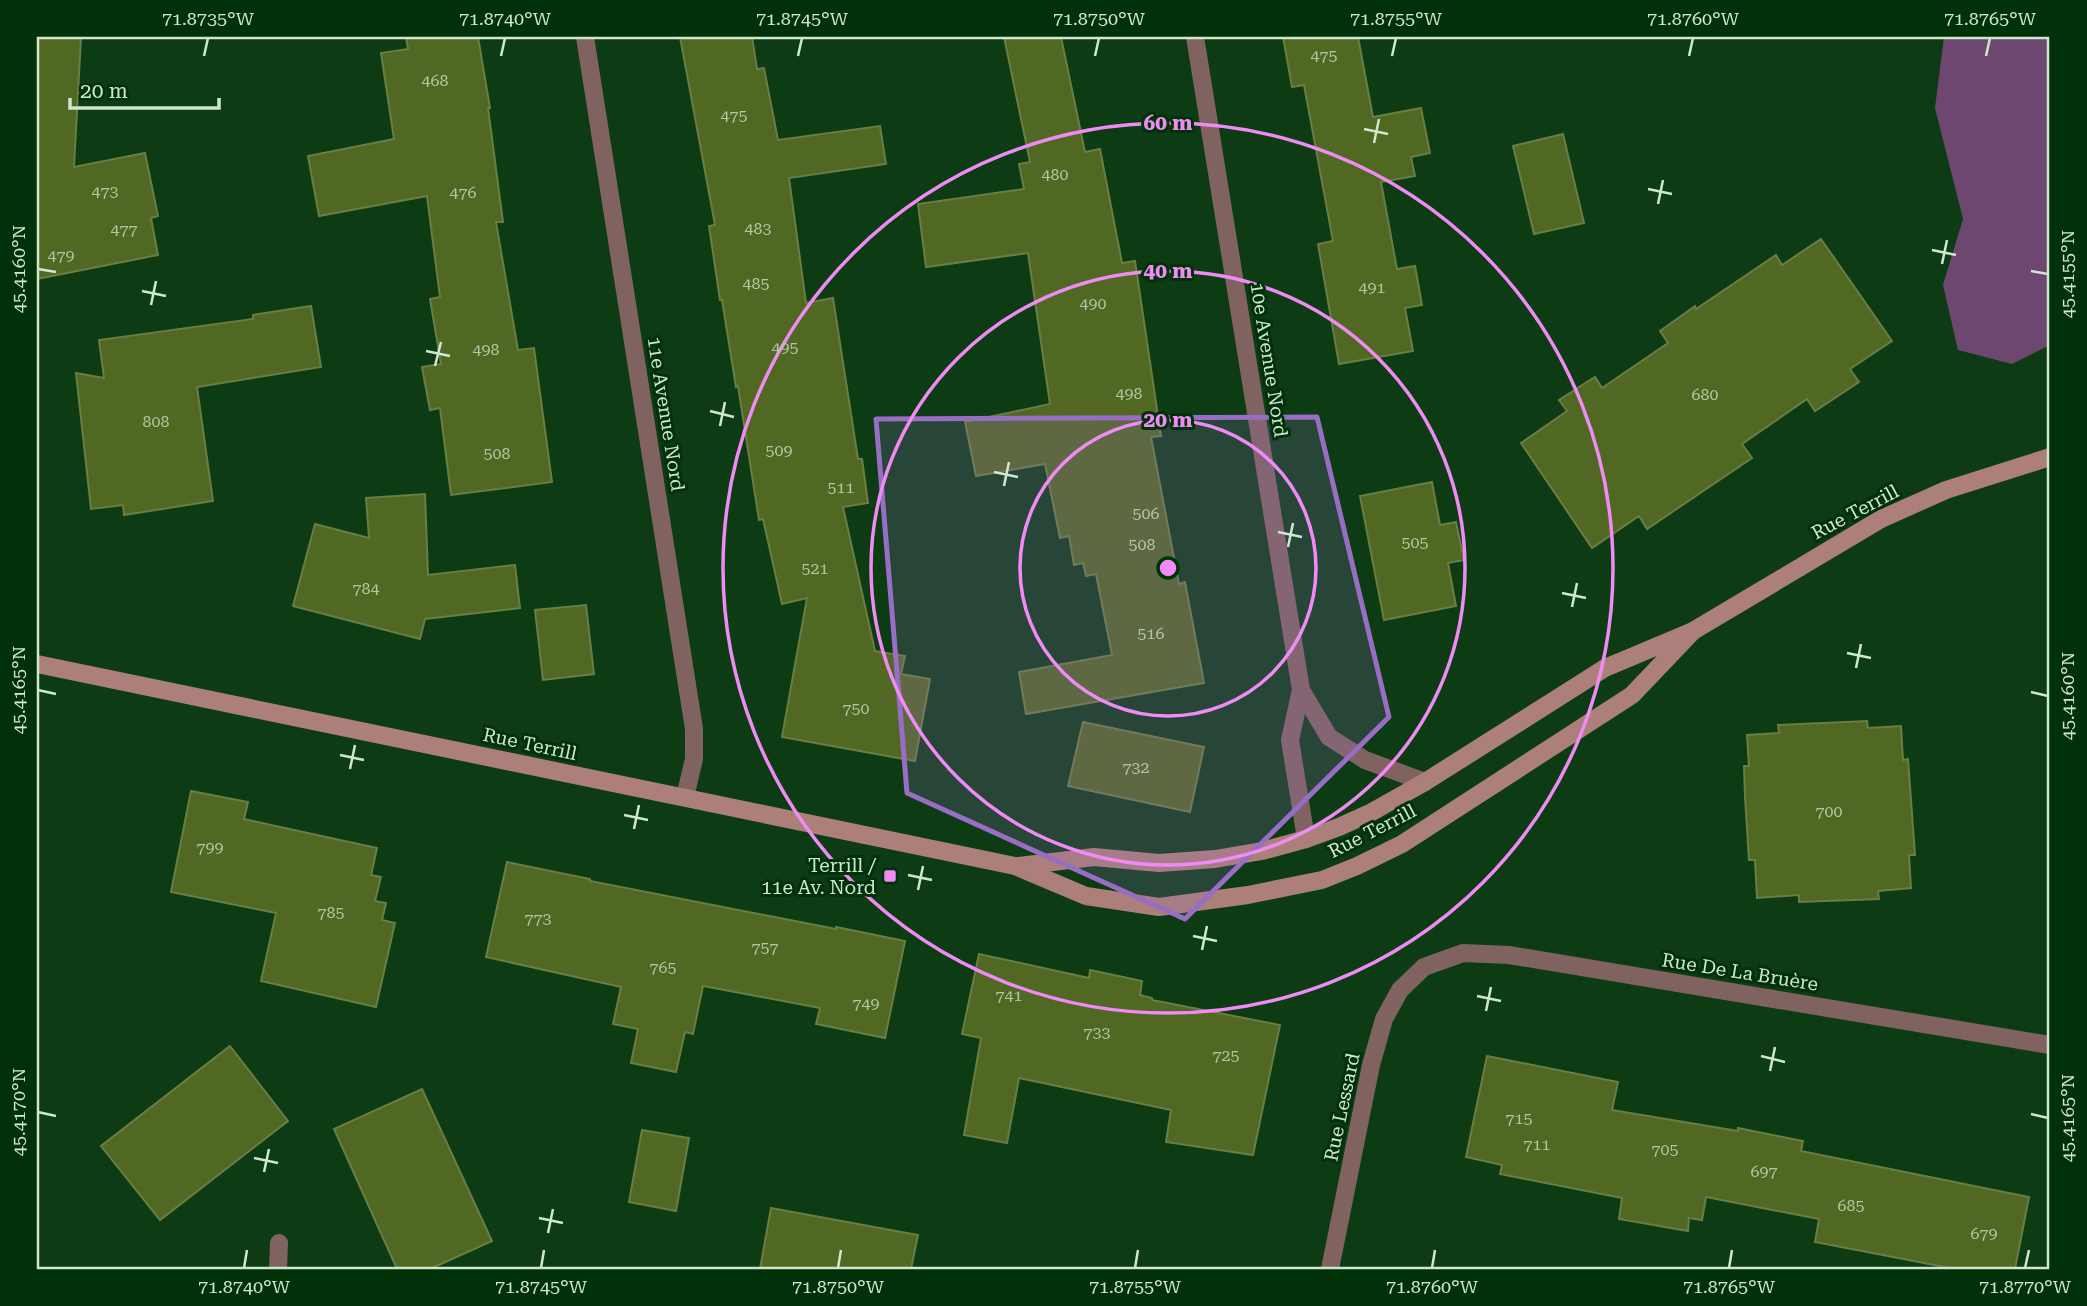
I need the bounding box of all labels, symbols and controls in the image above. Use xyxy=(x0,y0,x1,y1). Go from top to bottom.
text: 71.8735°W xyxy=(162,8,255,29)
text: 71.8740°W xyxy=(459,8,552,29)
text: 71.8745°W xyxy=(756,8,849,29)
text: 71.8750°W xyxy=(1053,8,1146,29)
text: 71.8755°W xyxy=(1350,8,1443,29)
text: 71.8760°W xyxy=(1647,8,1740,29)
text: 71.8765°W xyxy=(1944,8,2037,29)
house number: 475 xyxy=(1311,46,1337,65)
scale bar xyxy=(70,66,219,110)
house number: 468 xyxy=(422,71,448,90)
text: 20 m xyxy=(80,79,128,103)
house number: 475 xyxy=(721,106,747,125)
text: 60 m xyxy=(1143,111,1193,135)
house number: 480 xyxy=(1042,165,1068,184)
house number: 473 xyxy=(92,182,118,201)
house number: 476 xyxy=(450,183,476,202)
house number: 483 xyxy=(745,219,771,238)
house number: 477 xyxy=(111,220,137,239)
text: 45.4160°N xyxy=(8,225,29,313)
text: 45.4155°N xyxy=(2057,230,2078,318)
house number: 479 xyxy=(48,246,74,265)
text: 40 m xyxy=(1143,259,1193,283)
house number: 485 xyxy=(743,274,769,293)
house number: 491 xyxy=(1359,278,1385,297)
street label: 10e Avenue Nord xyxy=(1245,281,1293,439)
house number: 490 xyxy=(1080,294,1106,313)
street label: 11e Avenue Nord xyxy=(642,335,690,493)
house number: 495 xyxy=(772,338,798,357)
house number: 498 xyxy=(473,340,499,359)
house number: 498 xyxy=(1116,384,1142,403)
house number: 680 xyxy=(1692,385,1718,404)
text: 20 m xyxy=(1143,408,1193,432)
house number: 808 xyxy=(143,412,169,431)
house number: 509 xyxy=(766,441,792,460)
house number: 508 xyxy=(484,444,510,463)
house number: 511 xyxy=(828,478,854,497)
street label: Rue Terrill xyxy=(1808,479,1903,545)
house number: 506 xyxy=(1133,504,1159,523)
house number: 505 xyxy=(1402,533,1428,552)
house number: 508 xyxy=(1129,535,1155,554)
centre of rings xyxy=(1156,556,1180,580)
house number: 521 xyxy=(802,559,828,578)
house number: 784 xyxy=(353,579,379,598)
house number: 516 xyxy=(1138,624,1164,643)
text: 45.4165°N xyxy=(8,646,29,734)
text: 45.4160°N xyxy=(2057,652,2078,740)
house number: 750 xyxy=(843,699,869,718)
street label: Rue Terrill xyxy=(481,723,579,765)
house number: 732 xyxy=(1123,758,1149,777)
street label: Rue Terrill xyxy=(1324,799,1420,863)
house number: 700 xyxy=(1816,802,1842,821)
house number: 799 xyxy=(197,838,223,857)
place label: Terrill / 11e Av. Nord xyxy=(761,854,877,899)
marker: Terrill / 11e Av. Nord xyxy=(882,868,898,884)
house number: 785 xyxy=(318,903,344,922)
house number: 773 xyxy=(525,909,551,928)
house number: 757 xyxy=(752,938,778,957)
street label: Rue De La Bruère xyxy=(1660,948,1820,996)
house number: 765 xyxy=(650,958,676,977)
house number: 741 xyxy=(996,986,1022,1005)
house number: 749 xyxy=(853,994,879,1013)
house number: 733 xyxy=(1084,1023,1110,1042)
house number: 725 xyxy=(1213,1046,1239,1065)
street label: Rue Lessard xyxy=(1319,1051,1365,1163)
text: 45.4170°N xyxy=(8,1068,29,1156)
text: 45.4165°N xyxy=(2057,1074,2078,1162)
house number: 715 xyxy=(1506,1109,1532,1128)
house number: 711 xyxy=(1524,1135,1550,1154)
house number: 705 xyxy=(1652,1140,1678,1159)
house number: 697 xyxy=(1751,1162,1777,1181)
house number: 685 xyxy=(1838,1196,1864,1215)
house number: 679 xyxy=(1971,1224,1997,1243)
text: 71.8740°W xyxy=(198,1276,291,1297)
text: 71.8745°W xyxy=(495,1276,588,1297)
text: 71.8750°W xyxy=(792,1276,885,1297)
text: 71.8755°W xyxy=(1089,1276,1182,1297)
text: 71.8760°W xyxy=(1386,1276,1479,1297)
text: 71.8765°W xyxy=(1683,1276,1776,1297)
text: 71.8770°W xyxy=(1979,1276,2072,1297)

